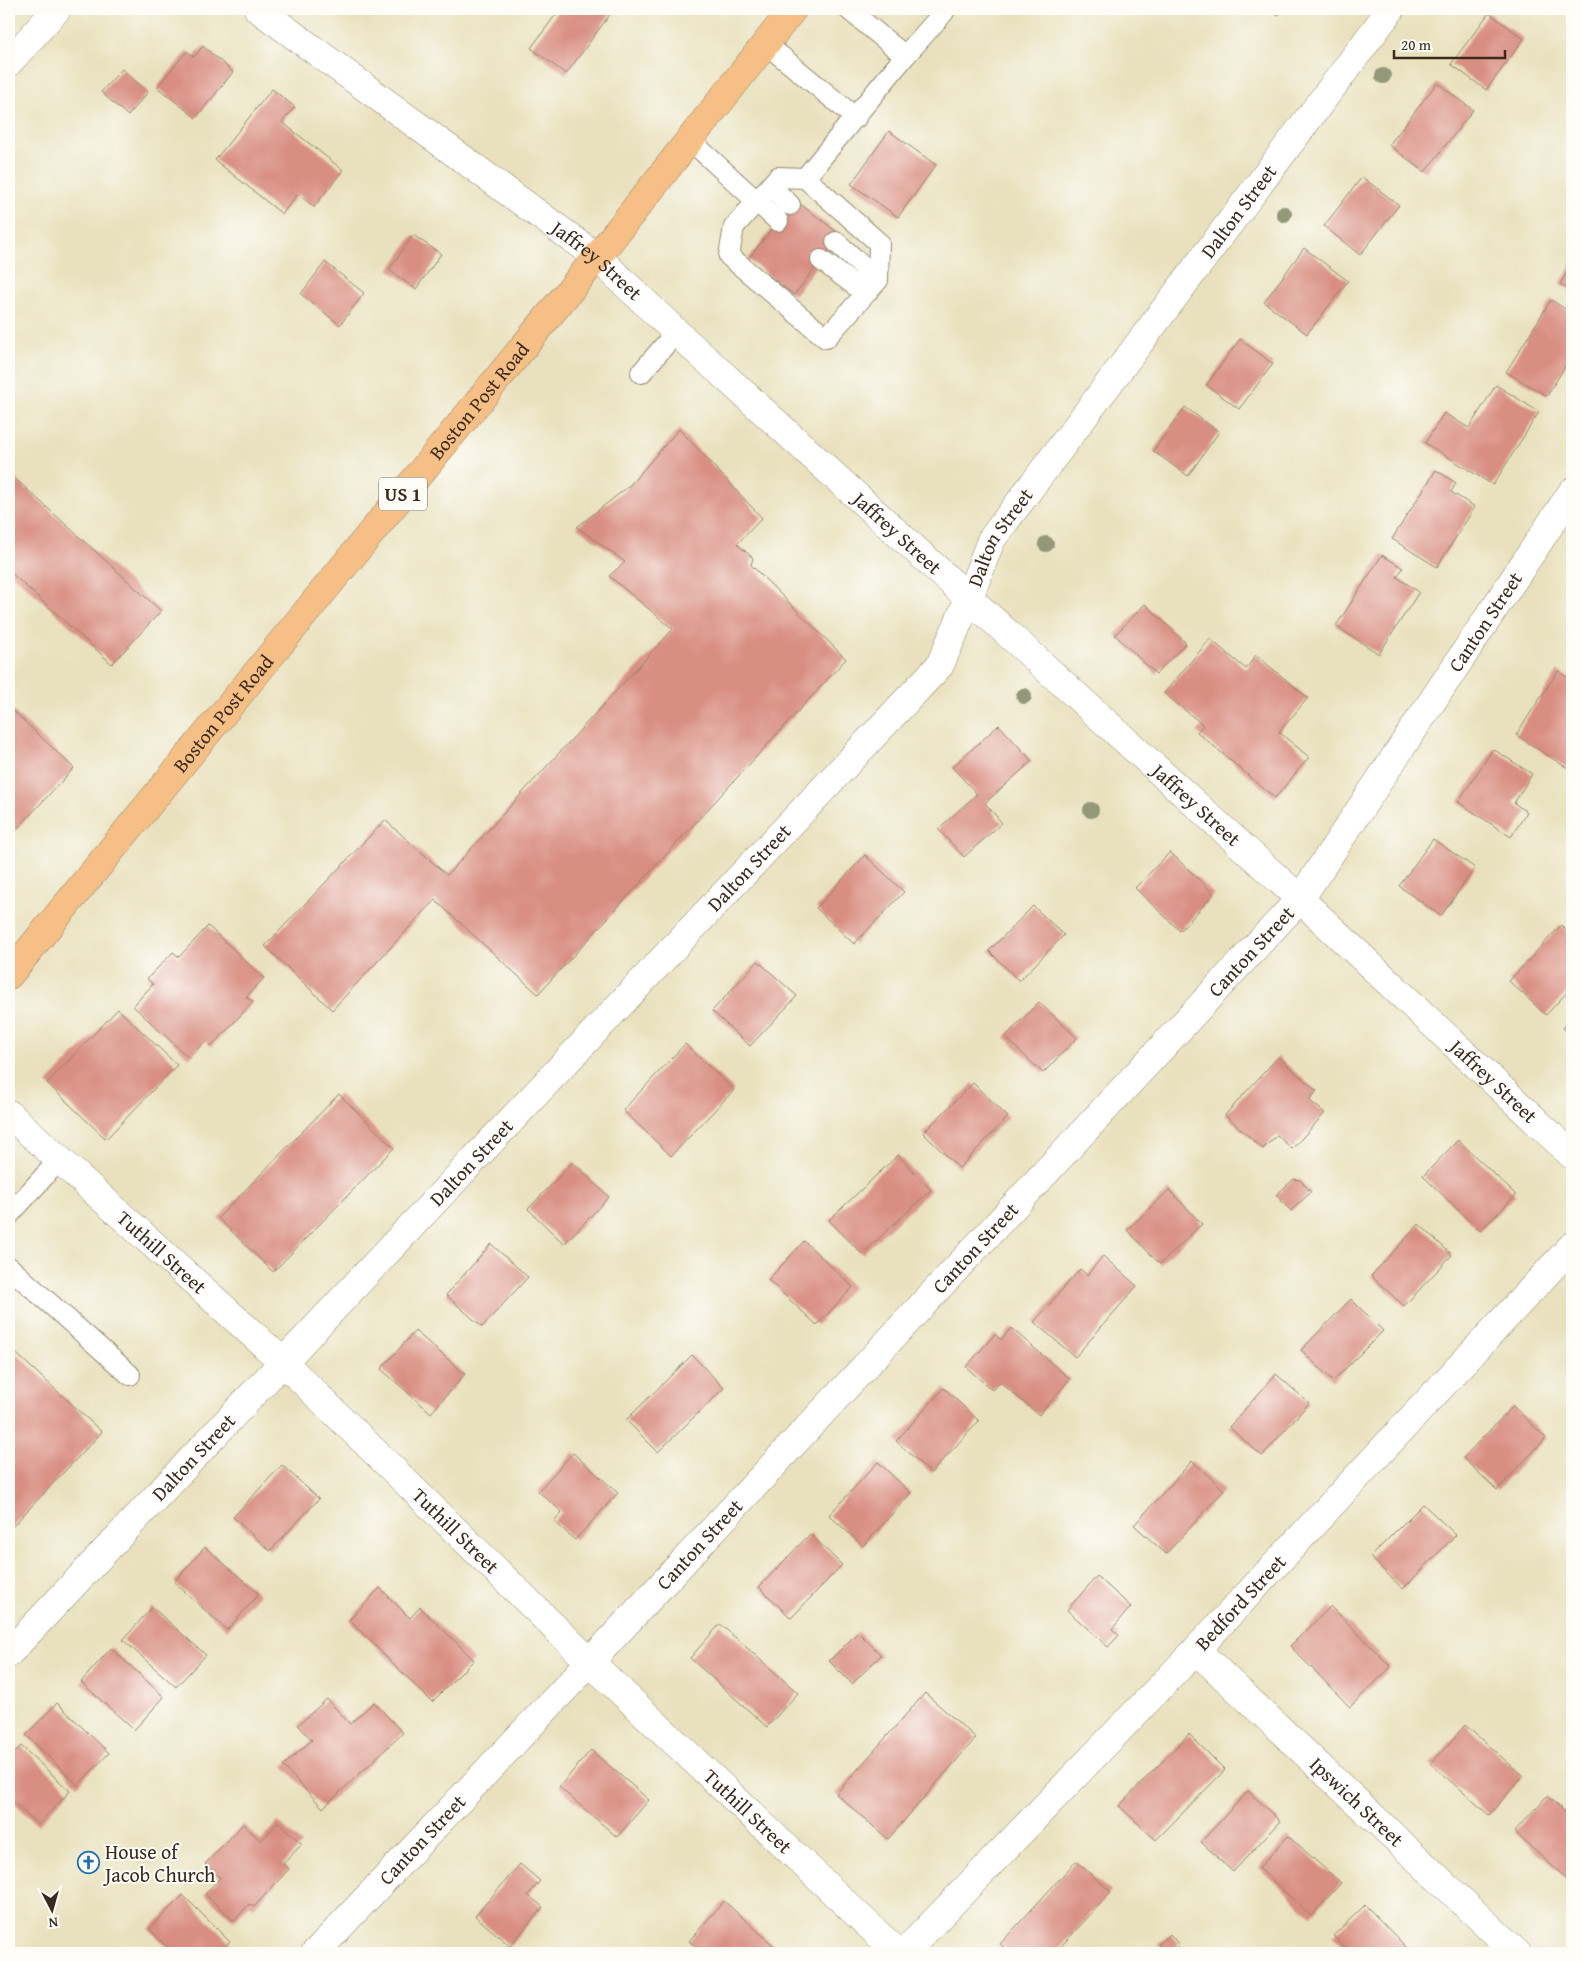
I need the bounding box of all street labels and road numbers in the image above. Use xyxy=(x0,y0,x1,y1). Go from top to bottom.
street label: Dalton Street xyxy=(1193,158,1283,264)
street label: Jaffrey Street xyxy=(543,212,649,307)
street label: Boston Post Road xyxy=(422,335,536,466)
road number: US 1 xyxy=(379,478,427,510)
street label: Dalton Street xyxy=(960,482,1039,591)
street label: Jaffrey Street xyxy=(845,483,948,581)
street label: Canton Street xyxy=(1441,566,1529,677)
street label: Boston Post Road xyxy=(166,648,280,778)
street label: Jaffrey Street xyxy=(1144,754,1247,852)
street label: Dalton Street xyxy=(700,817,797,918)
street label: Canton Street xyxy=(1201,899,1301,1003)
street label: Jaffrey Street xyxy=(1441,1030,1544,1129)
street label: Dalton Street xyxy=(422,1112,519,1212)
street label: Canton Street xyxy=(925,1196,1025,1300)
street label: Tuthill Street xyxy=(111,1203,213,1300)
street label: Dalton Street xyxy=(145,1407,242,1507)
street label: Tuthill Street xyxy=(406,1481,506,1580)
street label: Canton Street xyxy=(649,1492,749,1596)
street label: Bedford Street xyxy=(1188,1547,1292,1656)
street label: Ipswich Street xyxy=(1304,1750,1410,1853)
street label: Tuthill Street xyxy=(697,1762,799,1860)
street label: Canton Street xyxy=(372,1787,472,1891)

